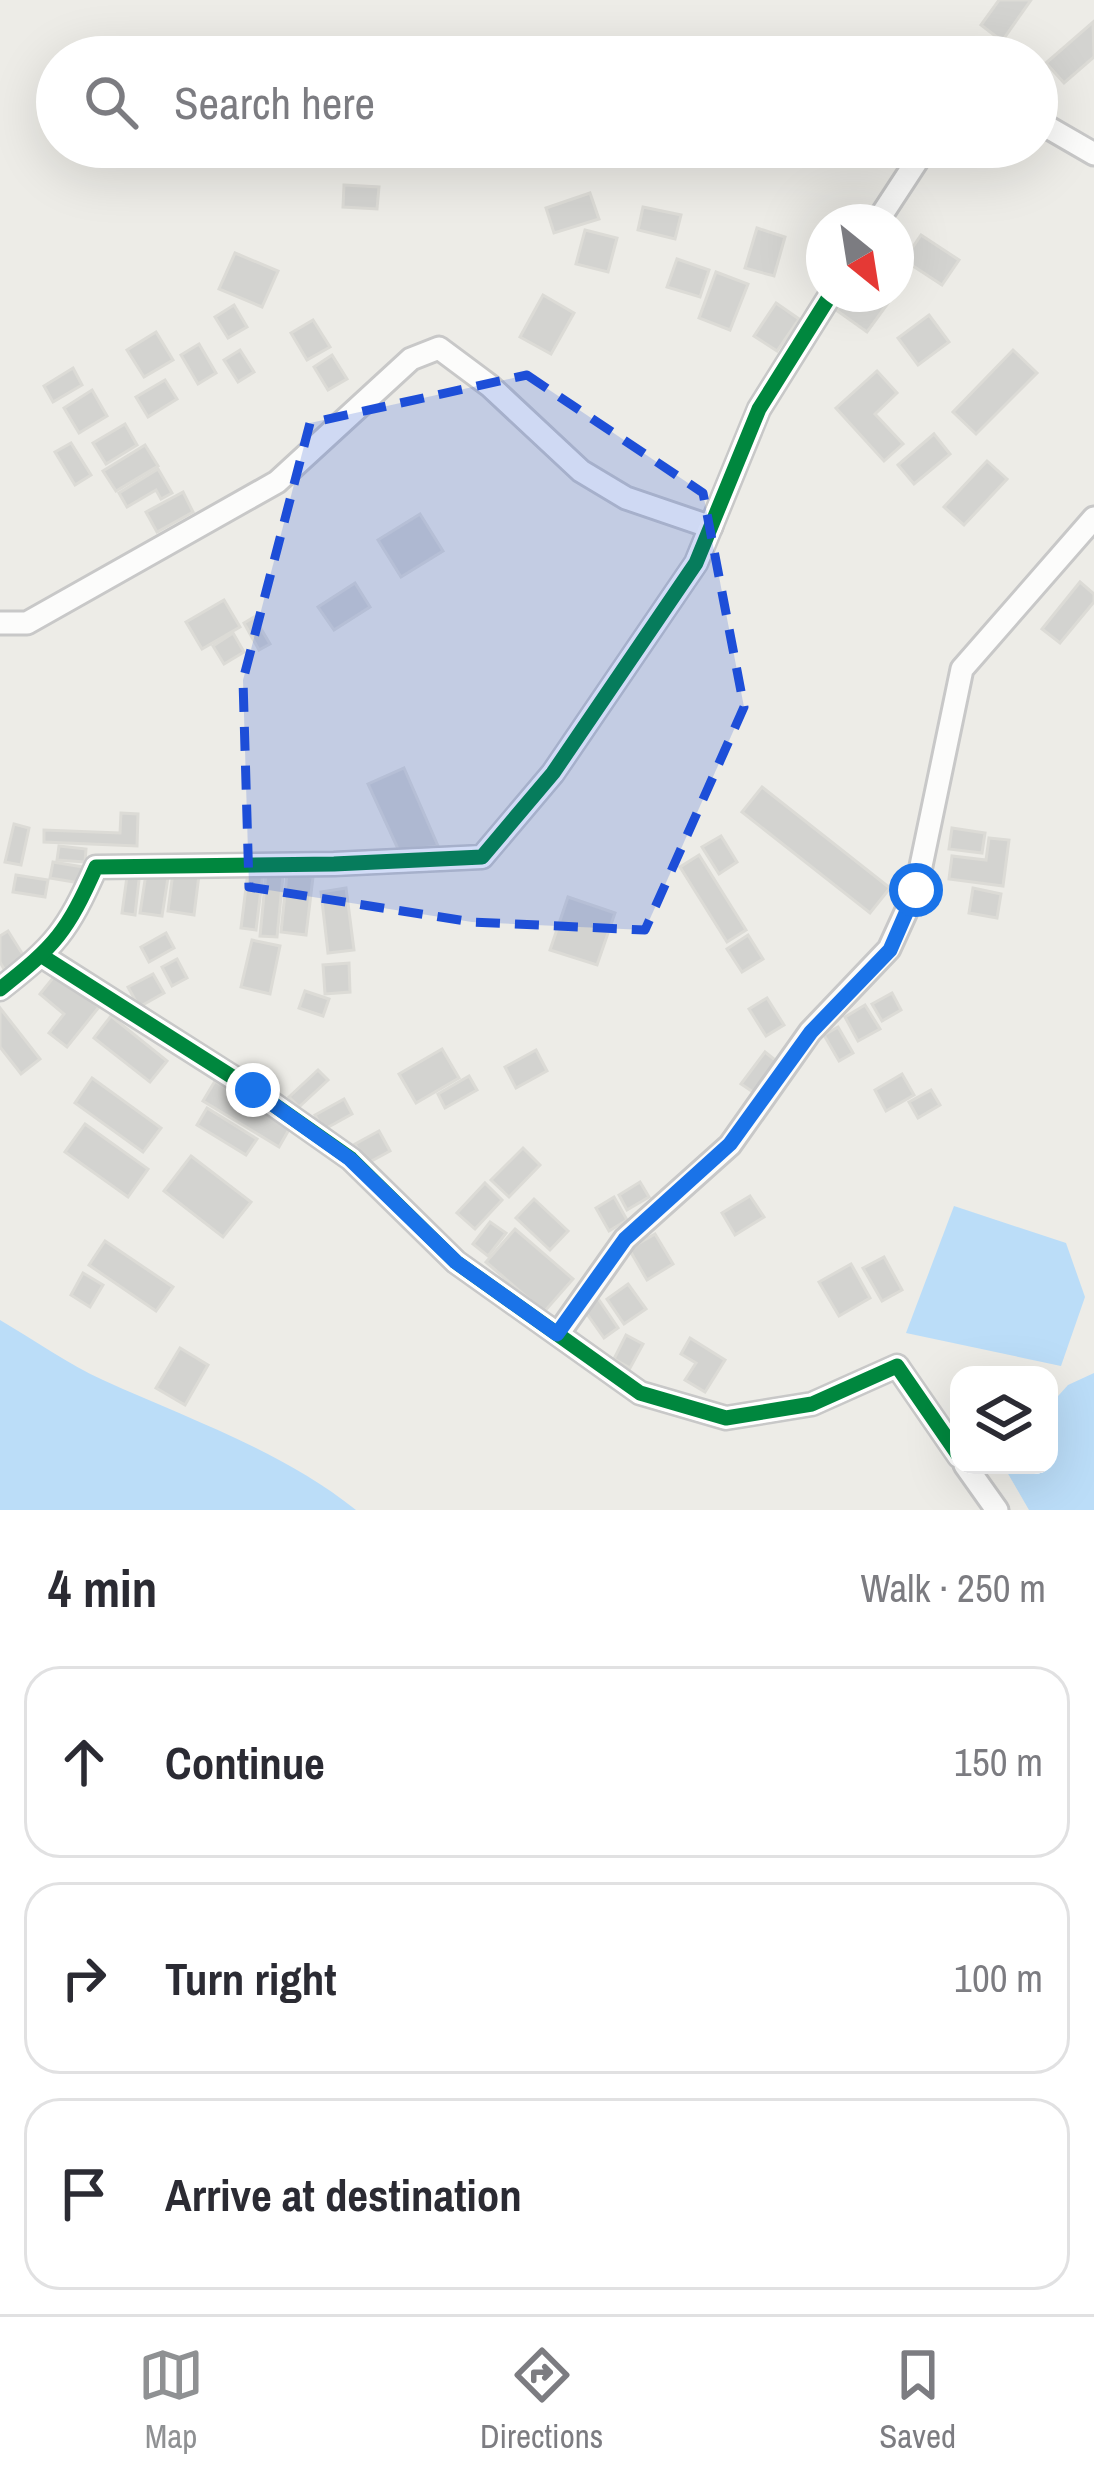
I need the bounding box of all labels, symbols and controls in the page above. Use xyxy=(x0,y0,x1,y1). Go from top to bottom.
search box xyxy=(36,36,1058,168)
icon: search xyxy=(78,69,144,135)
text: Search here xyxy=(174,72,375,133)
north arrow xyxy=(806,204,914,312)
route start xyxy=(889,863,943,917)
route end xyxy=(226,1063,280,1117)
map controls xyxy=(950,1366,1058,1474)
button: layers xyxy=(950,1366,1058,1474)
text: 4 min xyxy=(48,1554,157,1623)
text: Walk · 250 m xyxy=(861,1562,1046,1614)
icon: ahead xyxy=(51,1729,117,1795)
text: Continue xyxy=(165,1732,325,1793)
text: 150 m xyxy=(954,1736,1043,1788)
icon: right xyxy=(51,1945,117,2011)
text: Turn right xyxy=(165,1948,337,2009)
text: 100 m xyxy=(954,1952,1043,2004)
icon: arrive xyxy=(51,2161,117,2227)
text: Arrive at destination xyxy=(165,2164,522,2225)
tab: Map xyxy=(138,2342,204,2458)
tab: Directions xyxy=(480,2342,603,2458)
tab: Saved xyxy=(879,2342,956,2458)

